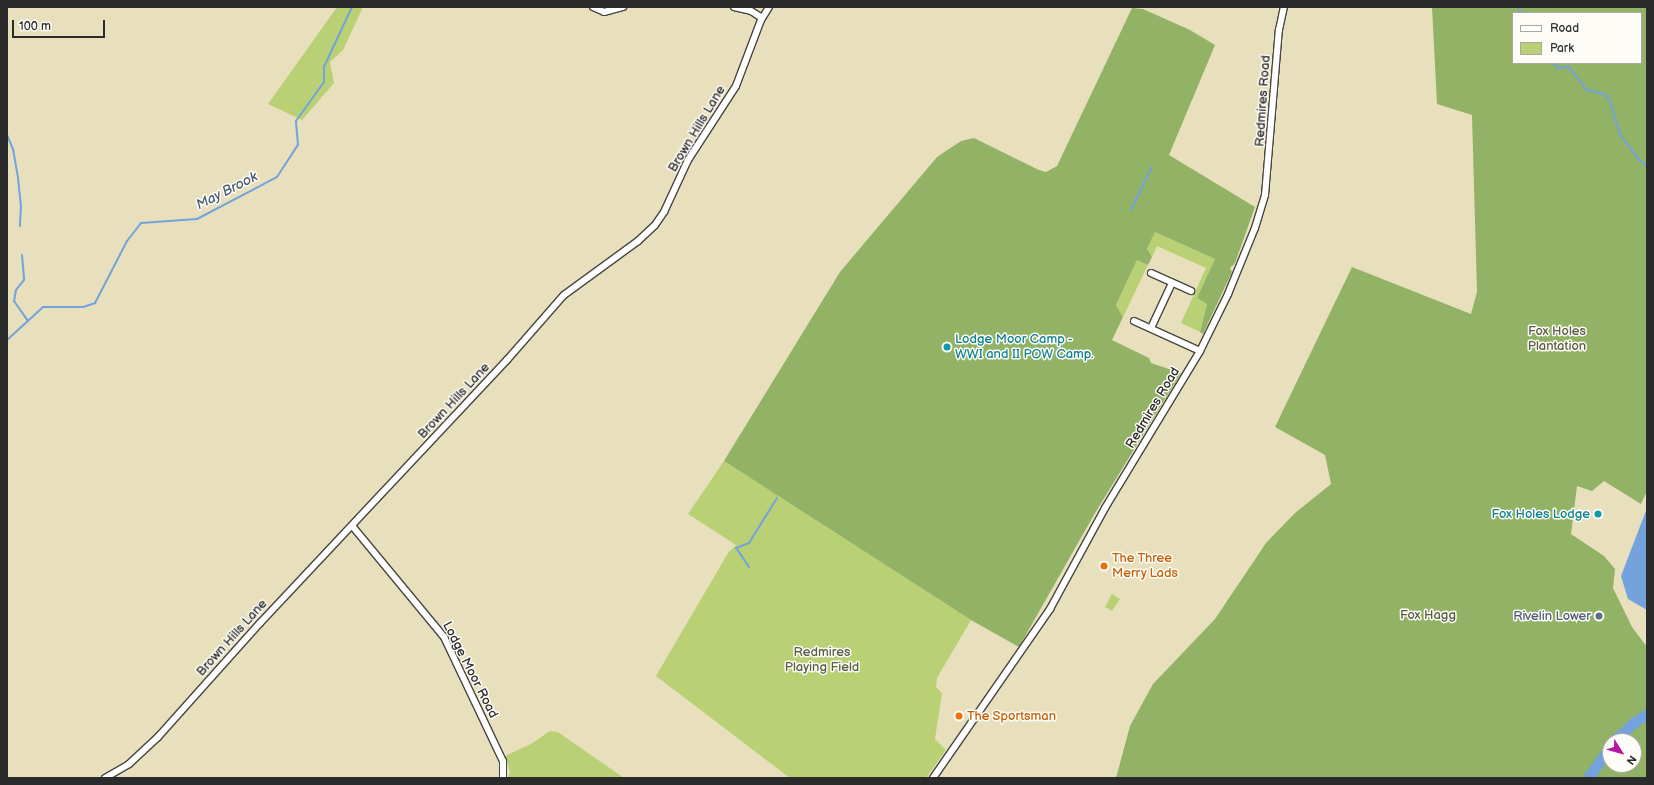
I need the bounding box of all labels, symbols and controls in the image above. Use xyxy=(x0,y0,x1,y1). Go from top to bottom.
scale bar xyxy=(14,12,107,38)
legend xyxy=(1512,12,1642,64)
text: 100 m xyxy=(19,19,51,34)
text: Road xyxy=(1550,21,1579,36)
text: Park xyxy=(1550,41,1574,56)
street label: Redmires Road xyxy=(1252,55,1274,147)
street label: Brown Hills Lane xyxy=(665,83,729,175)
water label: May Brook xyxy=(193,168,261,214)
park label: Fox Holes Plantation xyxy=(1528,324,1586,355)
place label: Lodge Moor Camp - WWI and II POW Camp. xyxy=(955,332,1093,363)
marker: Lodge Moor Camp - WWI and II POW Camp. xyxy=(942,342,952,352)
street label: Brown Hills Lane xyxy=(415,360,493,442)
street label: Redmires Road xyxy=(1123,365,1183,451)
place label: Fox Holes Lodge xyxy=(1492,506,1590,522)
marker: Fox Holes Lodge xyxy=(1593,509,1603,519)
place label: The Three Merry Lads xyxy=(1112,551,1179,582)
marker: The Three Merry Lads xyxy=(1099,561,1109,571)
street label: Brown Hills Lane xyxy=(193,596,271,680)
park label: Fox Hagg xyxy=(1400,607,1456,623)
place label: Rivelin Lower xyxy=(1513,608,1591,624)
marker: Rivelin Lower xyxy=(1594,611,1604,621)
street label: Lodge Moor Road xyxy=(439,619,501,721)
park label: Redmires Playing Field xyxy=(785,645,859,676)
place label: The Sportsman xyxy=(967,708,1056,724)
marker: The Sportsman xyxy=(954,711,964,721)
north arrow xyxy=(1602,733,1642,773)
text: N xyxy=(1624,753,1639,767)

